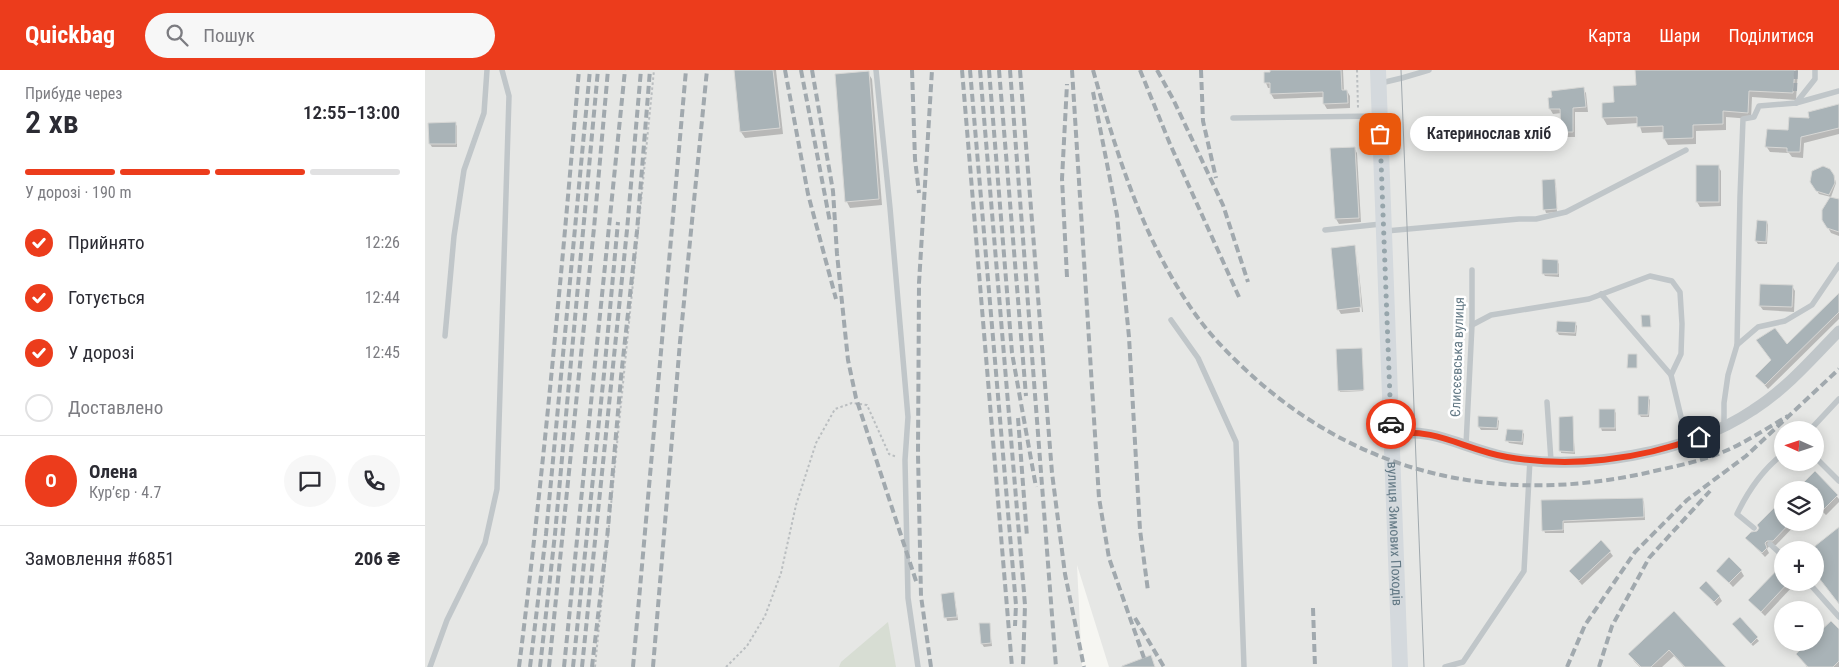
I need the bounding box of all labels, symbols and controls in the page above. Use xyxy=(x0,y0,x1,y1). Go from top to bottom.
search box xyxy=(145,13,495,58)
text: Quickbag xyxy=(25,21,115,49)
icon: search xyxy=(163,21,191,49)
text: Пошук xyxy=(203,24,255,47)
text: Карта xyxy=(1588,25,1631,46)
text: Шари xyxy=(1659,25,1700,46)
text: Поділитися xyxy=(1728,25,1814,46)
text: Прибуде через xyxy=(25,84,122,103)
text: 12:55–13:00 xyxy=(303,101,400,124)
text: 2 хв xyxy=(25,103,79,141)
pin xyxy=(1359,113,1401,155)
callout: Катеринослав хліб xyxy=(1410,116,1567,152)
icon: bag xyxy=(1366,120,1394,148)
text: Катеринослав хліб xyxy=(1427,124,1551,143)
text: У дорозі · 190 m xyxy=(25,183,131,202)
icon: check xyxy=(25,229,53,257)
text: Прийнято xyxy=(68,231,145,254)
text: 12:26 xyxy=(365,233,400,252)
icon: check xyxy=(25,284,53,312)
text: Готується xyxy=(68,286,145,309)
text: 12:44 xyxy=(365,288,400,307)
street label: Єлисєєвська вулиця xyxy=(1447,297,1467,417)
icon: check xyxy=(25,339,53,367)
text: У дорозі xyxy=(68,341,134,364)
text: 12:45 xyxy=(365,343,400,362)
text: Доставлено xyxy=(68,396,163,419)
courier xyxy=(1366,399,1416,449)
icon: car xyxy=(1377,410,1405,438)
pin xyxy=(1678,416,1720,458)
north arrow xyxy=(1774,421,1824,471)
map controls xyxy=(1774,421,1824,651)
icon: home xyxy=(1685,423,1713,451)
button: chat xyxy=(284,455,336,507)
button: phone xyxy=(348,455,400,507)
text: Олена xyxy=(89,460,138,483)
street label: вулиця Зимових Походів xyxy=(1384,461,1406,606)
text: О xyxy=(45,469,57,492)
button: layers xyxy=(1774,481,1824,531)
text: Кур’єр · 4.7 xyxy=(89,483,161,502)
button: + xyxy=(1774,541,1824,591)
text: Замовлення #6851 xyxy=(25,547,175,570)
text: 206 ₴ xyxy=(354,547,400,570)
button: − xyxy=(1774,601,1824,651)

